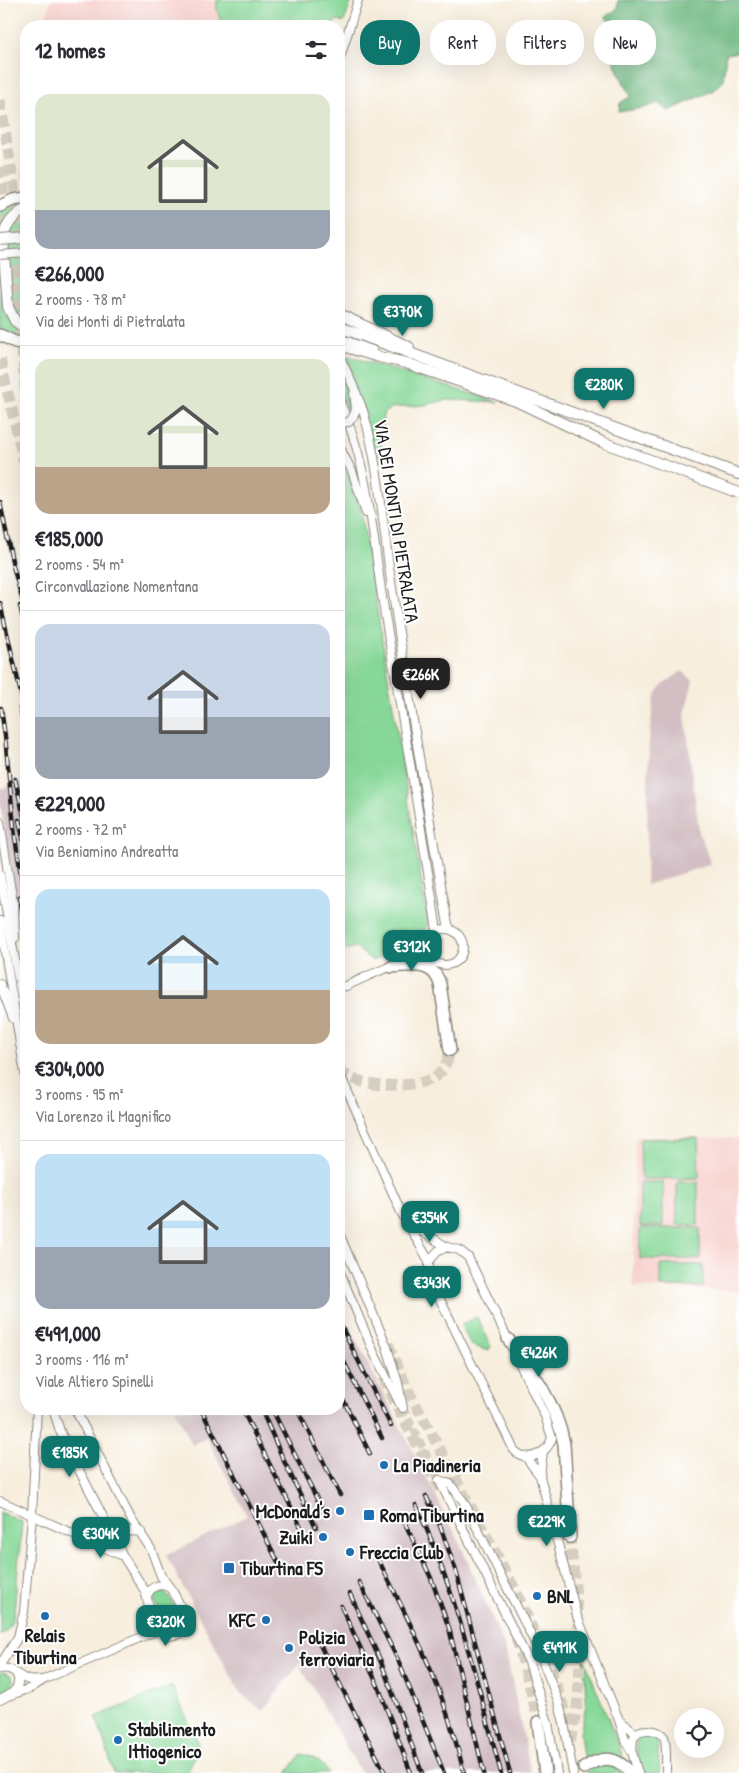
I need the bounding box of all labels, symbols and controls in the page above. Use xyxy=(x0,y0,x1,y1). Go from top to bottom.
chip: Buy xyxy=(360,20,420,65)
chip: Rent xyxy=(430,20,496,65)
chip: Filters xyxy=(506,20,584,65)
chip: New xyxy=(594,20,656,65)
text: 12 homes xyxy=(35,36,105,65)
icon: filters xyxy=(302,36,330,64)
icon: home xyxy=(138,126,228,216)
text: €266,000 xyxy=(35,259,104,288)
text: 2 rooms · 78 m² xyxy=(35,288,126,310)
pin: €370K xyxy=(368,294,438,337)
text: €370K xyxy=(384,300,422,322)
text: Via dei Monti di Pietralata xyxy=(35,310,185,332)
pin: €280K xyxy=(569,368,639,410)
text: €280K xyxy=(585,373,623,395)
icon: home xyxy=(138,392,228,482)
street label: VIA DEI MONTI DI PIETRALATA xyxy=(368,417,426,625)
text: €185,000 xyxy=(35,524,103,553)
text: 2 rooms · 54 m² xyxy=(35,553,124,575)
text: Circonvallazione Nomentana xyxy=(35,575,198,597)
icon: home xyxy=(138,657,228,747)
pin: €266K xyxy=(386,658,456,700)
text: €266K xyxy=(403,663,439,685)
text: €229,000 xyxy=(35,789,105,818)
text: 2 rooms · 72 m² xyxy=(35,818,126,840)
text: Via Beniamino Andreatta xyxy=(35,840,178,862)
icon: home xyxy=(138,922,228,1012)
pin: €312K xyxy=(377,930,447,972)
text: €312K xyxy=(394,935,430,957)
text: €304,000 xyxy=(35,1054,104,1083)
text: 3 rooms · 95 m² xyxy=(35,1083,123,1105)
text: Via Lorenzo il Magnifico xyxy=(35,1105,171,1127)
icon: home xyxy=(138,1187,228,1277)
pin: €354K xyxy=(395,1200,465,1243)
text: €354K xyxy=(412,1206,448,1228)
pin: €343K xyxy=(397,1266,467,1308)
text: €343K xyxy=(414,1271,450,1293)
text: €491,000 xyxy=(35,1319,101,1348)
pin: €426K xyxy=(504,1336,574,1378)
text: €426K xyxy=(521,1341,557,1363)
text: 3 rooms · 116 m² xyxy=(35,1348,129,1370)
text: Viale Altiero Spinelli xyxy=(35,1370,154,1392)
pin: €185K xyxy=(35,1436,105,1478)
text: €185K xyxy=(52,1441,88,1463)
place label: La Piadineria xyxy=(394,1452,481,1478)
marker: La Piadineria xyxy=(378,1459,390,1471)
place label: McDonald's xyxy=(256,1498,331,1524)
place label: Roma Tiburtina xyxy=(380,1502,484,1528)
pin: €229K xyxy=(512,1504,582,1547)
marker: McDonald's xyxy=(334,1505,346,1517)
marker: Roma Tiburtina xyxy=(362,1508,376,1522)
text: €229K xyxy=(529,1510,565,1532)
pin: €304K xyxy=(66,1516,136,1559)
text: €304K xyxy=(83,1522,119,1544)
place label: Zuiki xyxy=(279,1524,313,1550)
marker: Zuiki xyxy=(317,1531,329,1543)
place label: Freccia Club xyxy=(359,1539,444,1565)
marker: Freccia Club xyxy=(344,1546,356,1558)
place label: Tiburtina FS xyxy=(239,1555,323,1581)
marker: Tiburtina FS xyxy=(222,1561,236,1575)
place label: BNL xyxy=(547,1583,574,1609)
marker: BNL xyxy=(531,1590,543,1602)
pin: €320K xyxy=(131,1604,201,1647)
place label: KFC xyxy=(229,1607,256,1633)
marker: Relais Tiburtina xyxy=(39,1610,51,1622)
text: €320K xyxy=(147,1610,185,1632)
marker: KFC xyxy=(260,1614,272,1626)
place label: Relais Tiburtina xyxy=(13,1622,77,1670)
place label: Polizia ferroviaria xyxy=(299,1624,375,1672)
pin: €491K xyxy=(525,1630,595,1673)
text: €491K xyxy=(543,1636,577,1658)
marker: Polizia ferroviaria xyxy=(283,1642,295,1654)
map controls xyxy=(674,1708,724,1758)
button: locate xyxy=(674,1708,724,1758)
place label: Stabilimento Ittiogenico xyxy=(128,1716,216,1765)
marker: Stabilimento Ittiogenico xyxy=(112,1734,124,1746)

